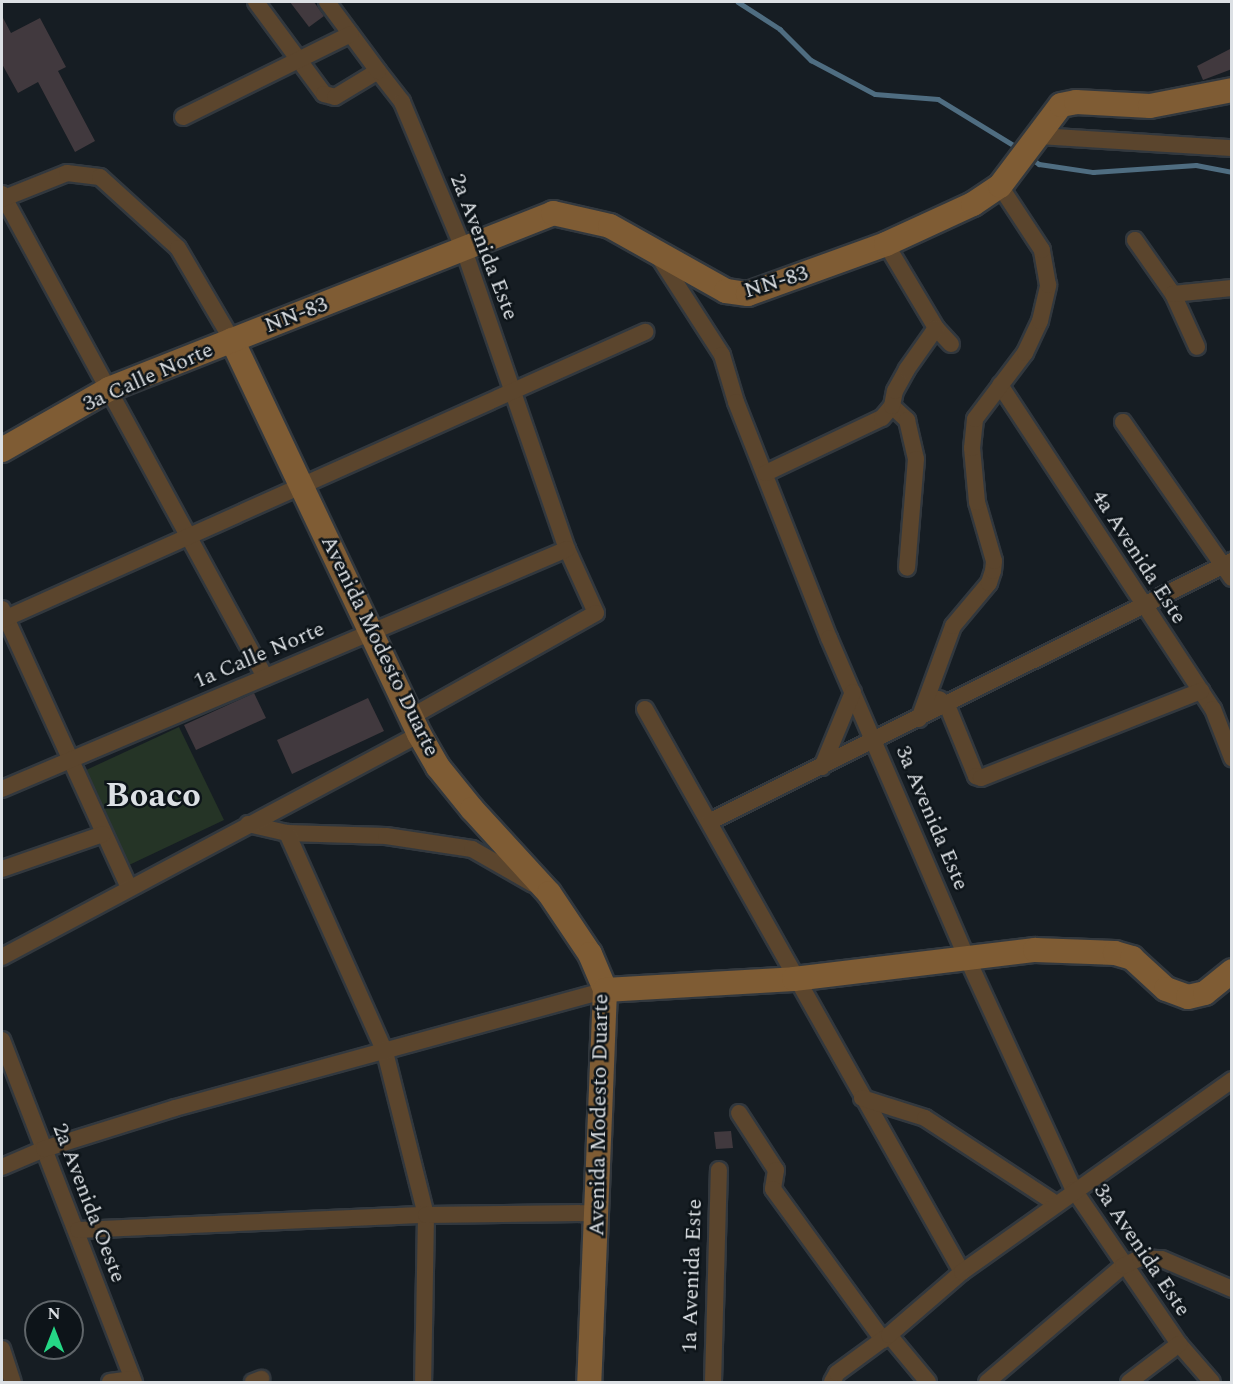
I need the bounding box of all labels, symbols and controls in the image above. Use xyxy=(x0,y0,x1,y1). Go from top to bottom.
street label: 2a Avenida Este xyxy=(444,170,524,324)
street label: NN-83 xyxy=(741,260,811,304)
street label: NN-83 xyxy=(261,291,331,339)
street label: 3a Calle Norte xyxy=(79,337,217,417)
street label: 4a Avenida Este xyxy=(1086,485,1192,629)
street label: Avenida Modesto Duarte xyxy=(315,531,445,761)
street label: 1a Calle Norte xyxy=(190,616,328,694)
street label: 3a Avenida Este xyxy=(890,742,974,894)
district label: Boaco xyxy=(105,777,201,817)
street label: Avenida Modesto Duarte xyxy=(584,993,614,1237)
street label: 2a Avenida Oeste xyxy=(47,1120,131,1286)
street label: 3a Avenida Este xyxy=(1088,1179,1196,1321)
street label: 1a Avenida Este xyxy=(676,1198,708,1354)
north arrow xyxy=(24,1300,84,1360)
text: N xyxy=(47,1302,61,1326)

